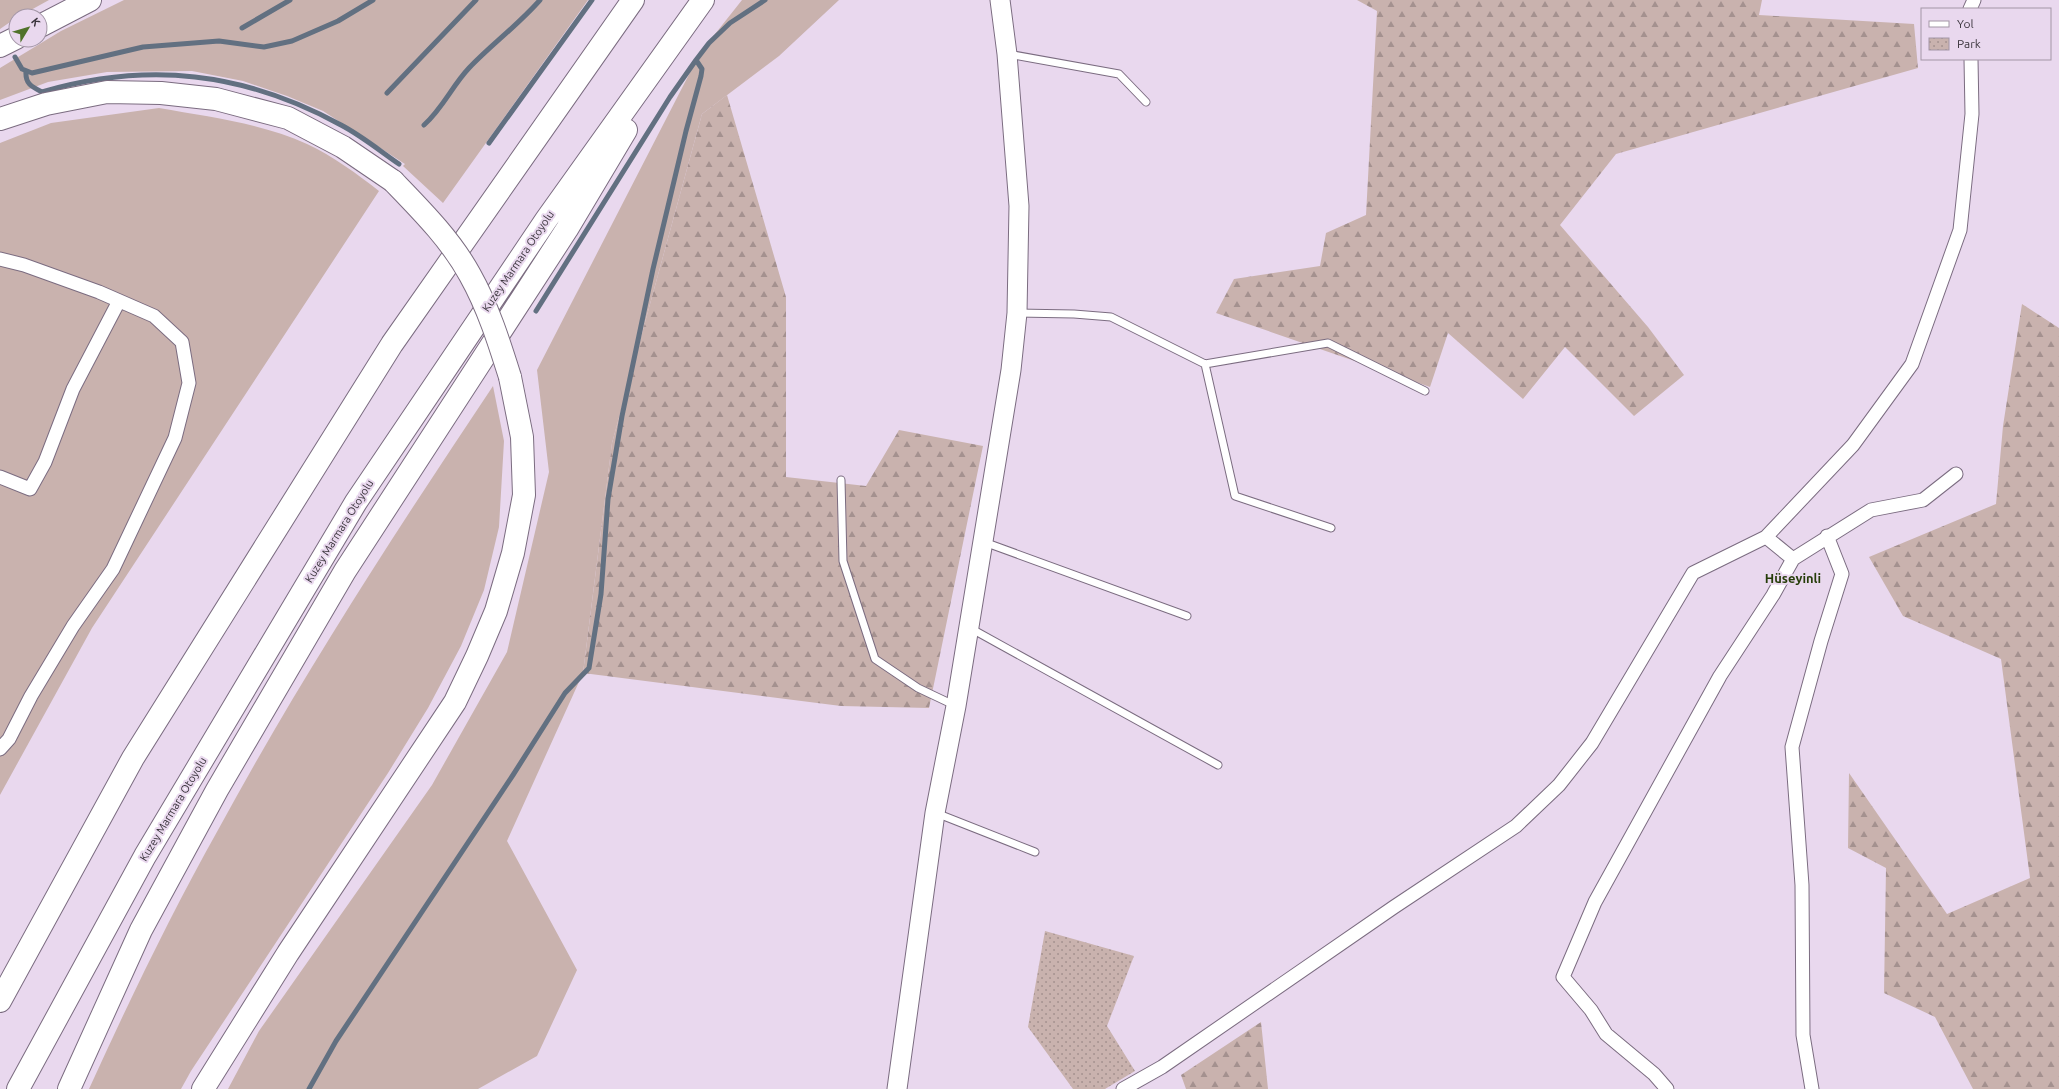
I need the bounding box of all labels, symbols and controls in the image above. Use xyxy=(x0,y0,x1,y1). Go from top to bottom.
north arrow xyxy=(8,8,48,48)
legend xyxy=(1921,8,2051,60)
text: K xyxy=(29,15,43,29)
text: Yol xyxy=(1957,17,1974,30)
text: Park xyxy=(1957,37,1981,50)
street label: Kuzey Marmara Otoyolu xyxy=(480,208,556,314)
street label: Kuzey Marmara Otoyolu xyxy=(302,477,376,585)
district label: Hüseyinli xyxy=(1765,571,1821,585)
street label: Kuzey Marmara Otoyolu xyxy=(137,755,209,863)

